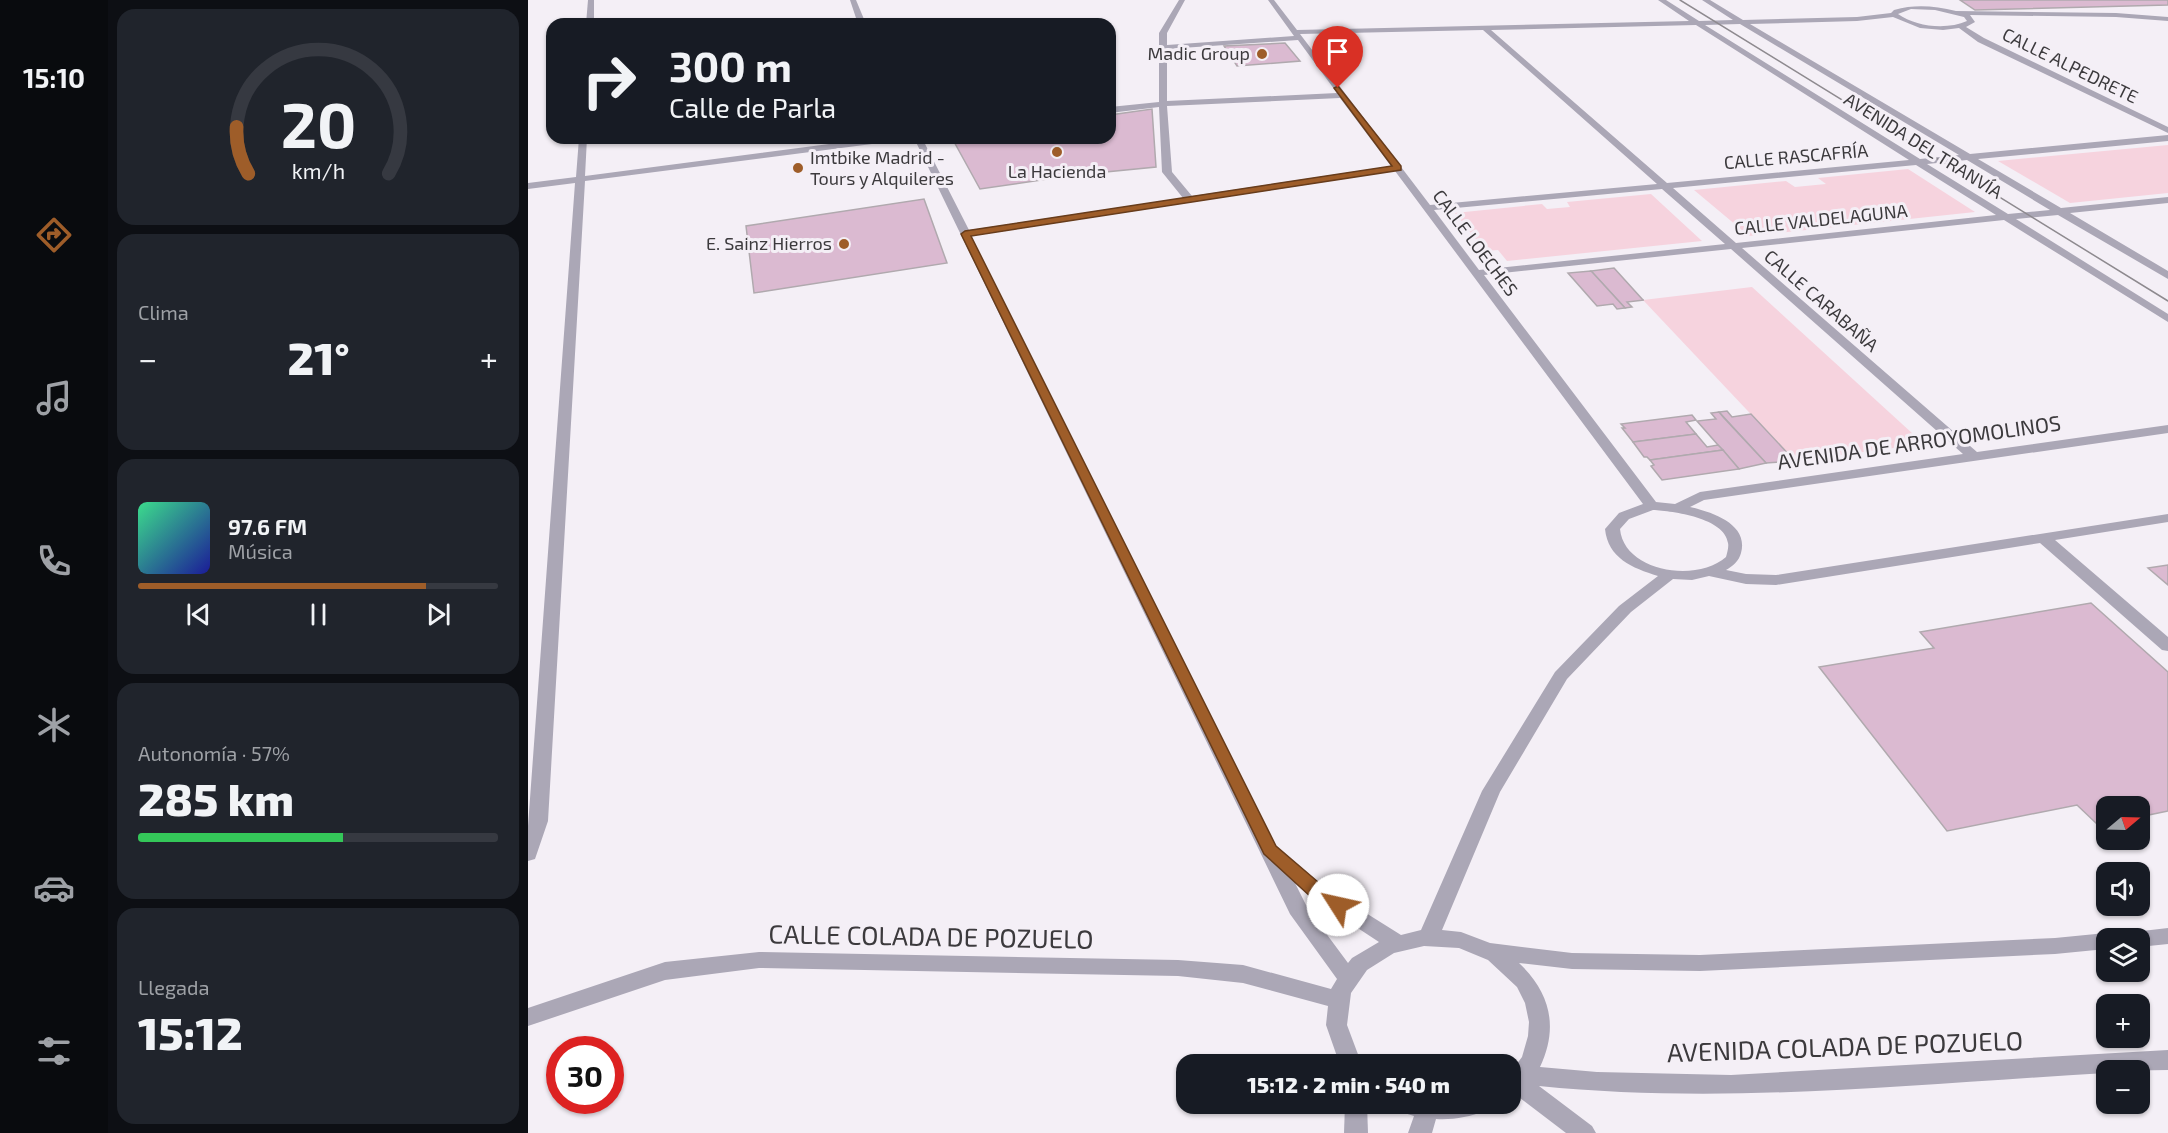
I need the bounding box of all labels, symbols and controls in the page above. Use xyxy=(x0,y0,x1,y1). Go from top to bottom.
street label: CALLE ALPEDRETE xyxy=(1999,23,2142,108)
pin xyxy=(1312,26,1363,88)
icon: arrive xyxy=(1321,35,1354,68)
text: 300 m xyxy=(669,40,792,90)
icon: right xyxy=(570,42,648,120)
place label: Madic Group xyxy=(1148,42,1250,64)
marker: Madic Group xyxy=(1255,47,1269,61)
text: 15:10 xyxy=(23,61,85,93)
text: 20 xyxy=(280,86,356,161)
street label: AVENIDA DEL TRANVÍA xyxy=(1840,87,2007,203)
text: Calle de Parla xyxy=(669,91,836,123)
street label: CALLE RASCAFRÍA xyxy=(1723,139,1870,173)
marker: La Hacienda xyxy=(1050,145,1064,159)
place label: Imtbike Madrid - Tours y Alquileres xyxy=(810,146,954,189)
text: km/h xyxy=(291,158,345,183)
place label: La Hacienda xyxy=(1008,160,1106,182)
marker: Imtbike Madrid - Tours y Alquileres xyxy=(791,161,805,175)
street label: CALLE LOECHES xyxy=(1429,185,1523,300)
street label: CALLE VALDELAGUNA xyxy=(1733,199,1909,239)
icon: directions xyxy=(33,214,75,256)
place label: E. Sainz Hierros xyxy=(706,232,832,254)
marker: E. Sainz Hierros xyxy=(837,237,851,251)
street label: CALLE CARABAÑA xyxy=(1760,245,1884,356)
text: Clima xyxy=(138,300,189,324)
text: 21° xyxy=(288,330,350,384)
text: − xyxy=(138,338,157,378)
text: + xyxy=(480,338,498,378)
icon: music xyxy=(33,377,75,419)
street label: AVENIDA DE ARROYOMOLINOS xyxy=(1775,409,2062,474)
text: 97.6 FM xyxy=(228,513,307,539)
text: Música xyxy=(228,539,293,563)
icon: phone xyxy=(33,540,75,582)
icon: previous xyxy=(182,598,215,631)
icon: pause xyxy=(302,598,335,631)
icon: next xyxy=(422,598,455,631)
icon: climate xyxy=(33,704,75,746)
text: Autonomía · 57% xyxy=(138,741,290,765)
text: 285 km xyxy=(138,771,294,825)
north arrow xyxy=(2096,796,2150,850)
map controls xyxy=(2096,796,2150,1114)
button: sound xyxy=(2096,862,2150,916)
icon: car xyxy=(33,867,75,909)
position arrow xyxy=(1306,873,1370,937)
street label: CALLE COLADA DE POZUELO xyxy=(768,917,1094,954)
button: layers xyxy=(2096,928,2150,982)
text: Llegada xyxy=(138,975,209,999)
button: + xyxy=(2096,994,2150,1048)
text: 15:12 xyxy=(138,1005,243,1059)
street label: AVENIDA COLADA DE POZUELO xyxy=(1666,1024,2024,1067)
icon: filters xyxy=(33,1030,75,1072)
speed limit sign: 30 xyxy=(546,1036,624,1114)
button: − xyxy=(2096,1060,2150,1114)
text: 15:12 · 2 min · 540 m xyxy=(1247,1071,1450,1097)

